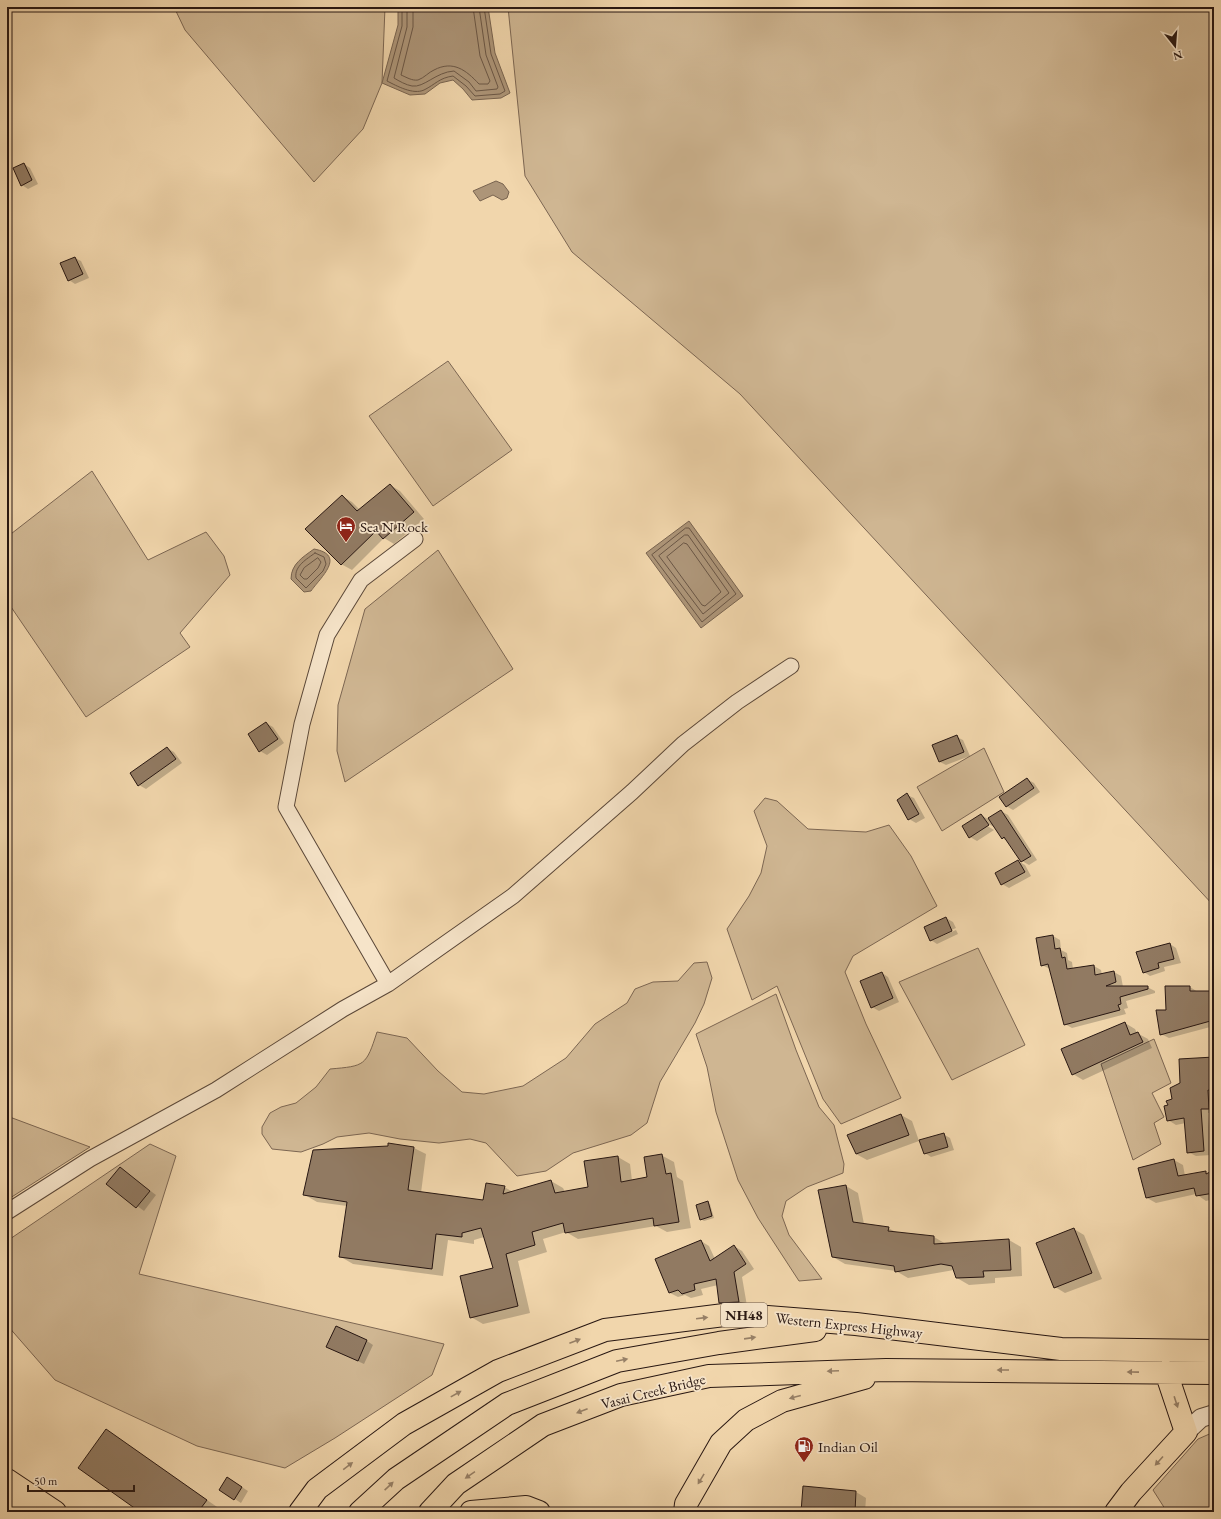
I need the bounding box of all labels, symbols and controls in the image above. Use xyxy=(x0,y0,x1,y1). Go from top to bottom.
north arrow xyxy=(1155,26,1195,66)
text: N xyxy=(1172,48,1184,64)
hotel icon: Sea N Rock xyxy=(335,515,357,543)
place label: Sea N Rock xyxy=(360,517,429,536)
road number: NH48 xyxy=(721,1303,767,1327)
street label: Western Express Highway xyxy=(774,1308,924,1342)
one-way arrow xyxy=(696,1315,708,1321)
one-way arrow xyxy=(744,1335,756,1342)
one-way arrow xyxy=(569,1338,581,1344)
one-way arrow xyxy=(616,1357,628,1363)
one-way arrow xyxy=(996,1367,1009,1373)
one-way arrow xyxy=(827,1368,839,1375)
street label: Vasai Creek Bridge xyxy=(599,1369,707,1413)
one-way arrow xyxy=(1126,1369,1139,1375)
one-way arrow xyxy=(450,1391,462,1398)
one-way arrow xyxy=(789,1395,801,1401)
one-way arrow xyxy=(1173,1396,1179,1408)
one-way arrow xyxy=(576,1408,588,1414)
fuel station icon: Indian Oil xyxy=(793,1435,815,1463)
place label: Indian Oil xyxy=(818,1437,878,1456)
one-way arrow xyxy=(1155,1455,1164,1466)
one-way arrow xyxy=(343,1462,353,1470)
scale bar xyxy=(28,1467,134,1493)
one-way arrow xyxy=(465,1471,475,1479)
text: 50 m xyxy=(34,1473,58,1489)
one-way arrow xyxy=(697,1473,704,1485)
one-way arrow xyxy=(384,1481,394,1490)

